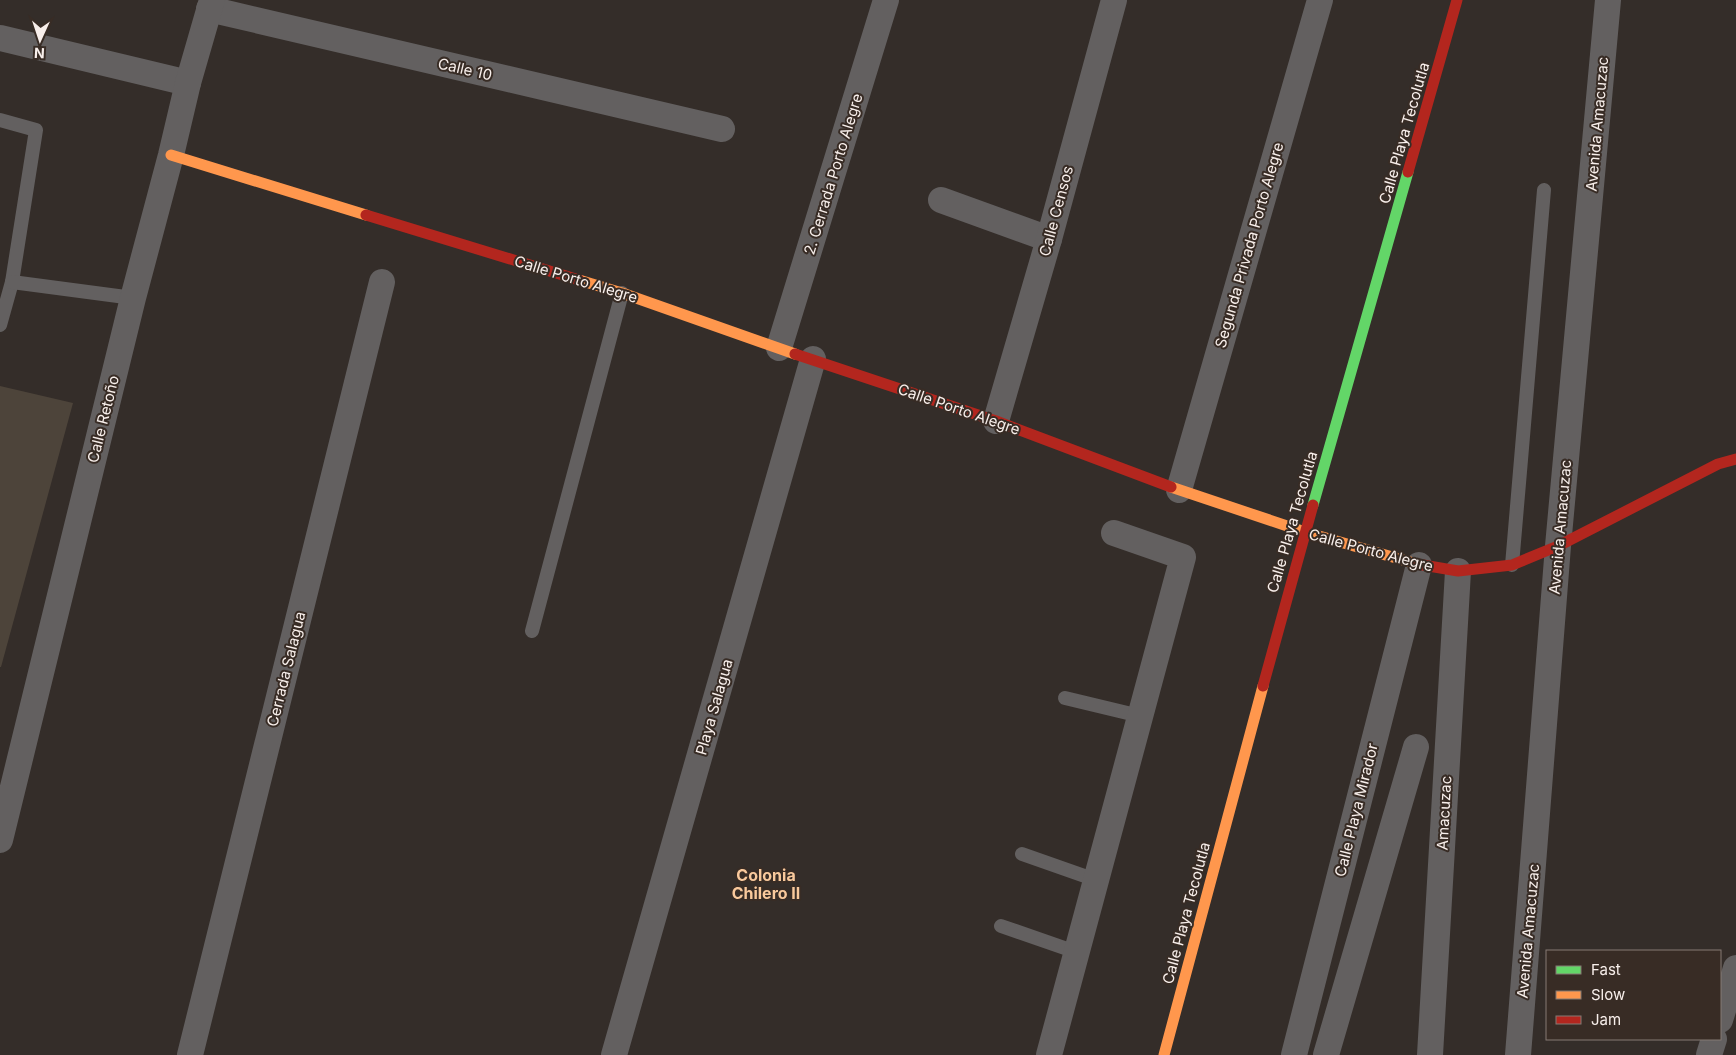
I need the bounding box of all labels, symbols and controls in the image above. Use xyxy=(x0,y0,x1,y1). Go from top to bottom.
north arrow xyxy=(15,15,65,65)
text: N xyxy=(34,45,45,62)
street label: Calle 10 xyxy=(436,54,494,84)
street label: Avenida Amacuzac xyxy=(1582,56,1612,192)
street label: Calle Playa Tecolutla xyxy=(1375,60,1433,206)
street label: 2. Cerrada Porto Alegre xyxy=(799,91,867,257)
street label: Segunda Privada Porto Alegre xyxy=(1210,140,1288,350)
street label: Calle Censos xyxy=(1035,164,1077,258)
street label: Calle Porto Alegre xyxy=(512,251,640,307)
street label: Calle Retoño xyxy=(83,373,123,465)
street label: Calle Porto Alegre xyxy=(895,379,1023,439)
street label: Calle Playa Tecolutla xyxy=(1263,449,1321,595)
street label: Avenida Amacuzac xyxy=(1545,459,1575,595)
street label: Calle Porto Alegre xyxy=(1307,524,1435,576)
street label: Cerrada Salagua xyxy=(262,609,310,729)
street label: Playa Salagua xyxy=(691,657,737,757)
street label: Calle Playa Mirador xyxy=(1330,741,1382,879)
street label: Amacuzac xyxy=(1433,775,1455,851)
street label: Calle Playa Tecolutla xyxy=(1158,840,1214,986)
street label: Avenida Amacuzac xyxy=(1513,863,1543,999)
district label: Colonia Chilero II xyxy=(732,865,800,903)
legend xyxy=(1546,950,1721,1040)
text: Fast xyxy=(1591,960,1621,979)
text: Slow xyxy=(1591,985,1625,1004)
text: Jam xyxy=(1591,1010,1621,1029)

